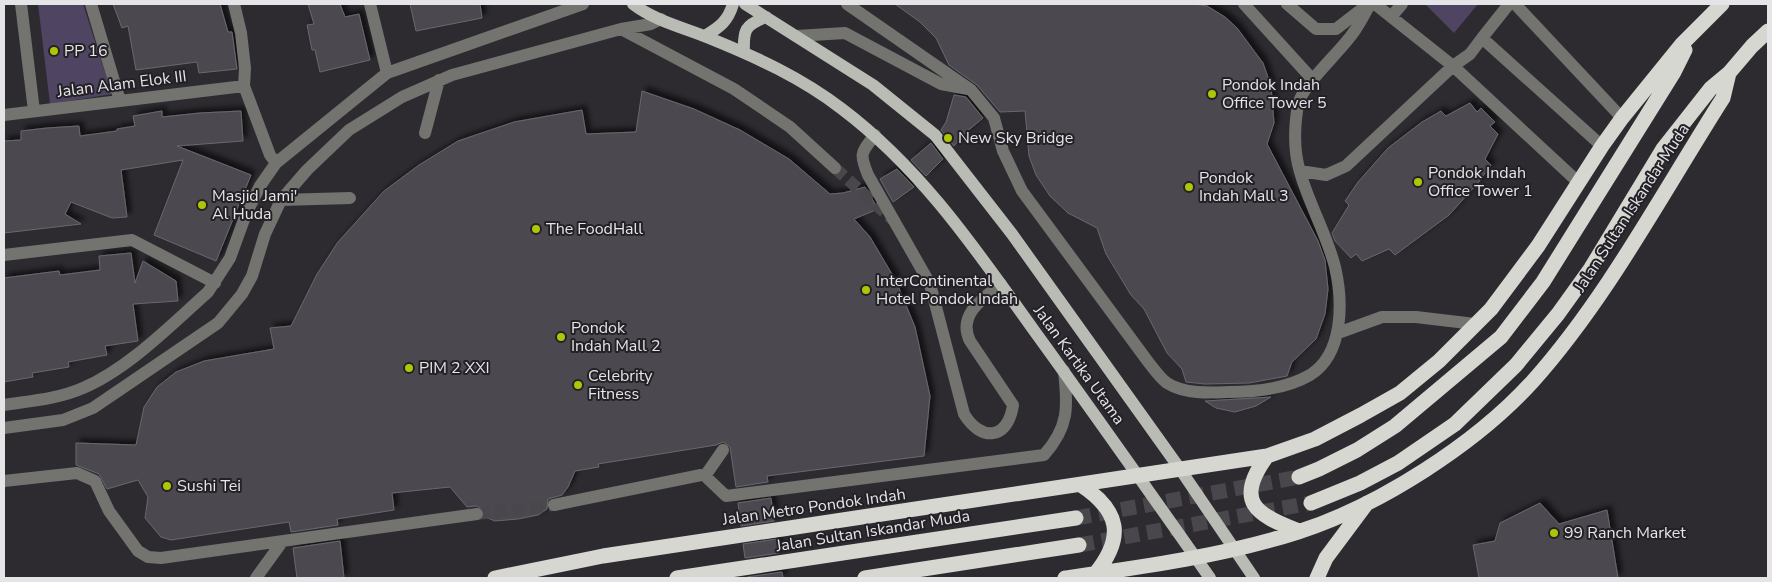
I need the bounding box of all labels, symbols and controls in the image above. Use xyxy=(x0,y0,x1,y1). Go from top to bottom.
place label: PP 16 xyxy=(64,40,108,62)
marker: PP 16 xyxy=(48,45,60,57)
street label: Jalan Alam Elok III xyxy=(55,65,188,103)
place label: Pondok Indah Office Tower 5 xyxy=(1222,74,1327,114)
marker: Pondok Indah Office Tower 5 xyxy=(1206,88,1218,100)
street label: Jalan Sultan Iskandar Muda xyxy=(1569,120,1695,297)
place label: New Sky Bridge xyxy=(958,127,1073,149)
marker: New Sky Bridge xyxy=(942,132,954,144)
place label: Pondok Indah Office Tower 1 xyxy=(1428,162,1533,202)
place label: Pondok Indah Mall 3 xyxy=(1199,167,1289,207)
marker: Pondok Indah Office Tower 1 xyxy=(1412,176,1424,188)
marker: Pondok Indah Mall 3 xyxy=(1183,181,1195,193)
place label: Masjid Jami' Al Huda xyxy=(212,185,297,225)
marker: Masjid Jami' Al Huda xyxy=(196,199,208,211)
place label: The FoodHall xyxy=(546,218,643,240)
marker: The FoodHall xyxy=(530,223,542,235)
place label: InterContinental Hotel Pondok Indah xyxy=(876,270,1018,310)
marker: InterContinental Hotel Pondok Indah xyxy=(860,284,872,296)
street label: Jalan Kartika Utama xyxy=(1028,300,1130,429)
place label: Pondok Indah Mall 2 xyxy=(571,317,661,357)
marker: Pondok Indah Mall 2 xyxy=(555,331,567,343)
place label: PIM 2 XXI xyxy=(419,357,490,379)
marker: PIM 2 XXI xyxy=(403,362,415,374)
place label: Celebrity Fitness xyxy=(588,365,653,405)
marker: Celebrity Fitness xyxy=(572,379,584,391)
place label: Sushi Tei xyxy=(177,475,241,497)
marker: Sushi Tei xyxy=(161,480,173,492)
street label: Jalan Metro Pondok Indah xyxy=(720,483,907,531)
street label: Jalan Sultan Iskandar Muda xyxy=(773,505,972,557)
place label: 99 Ranch Market xyxy=(1564,522,1686,544)
marker: 99 Ranch Market xyxy=(1548,527,1560,539)

